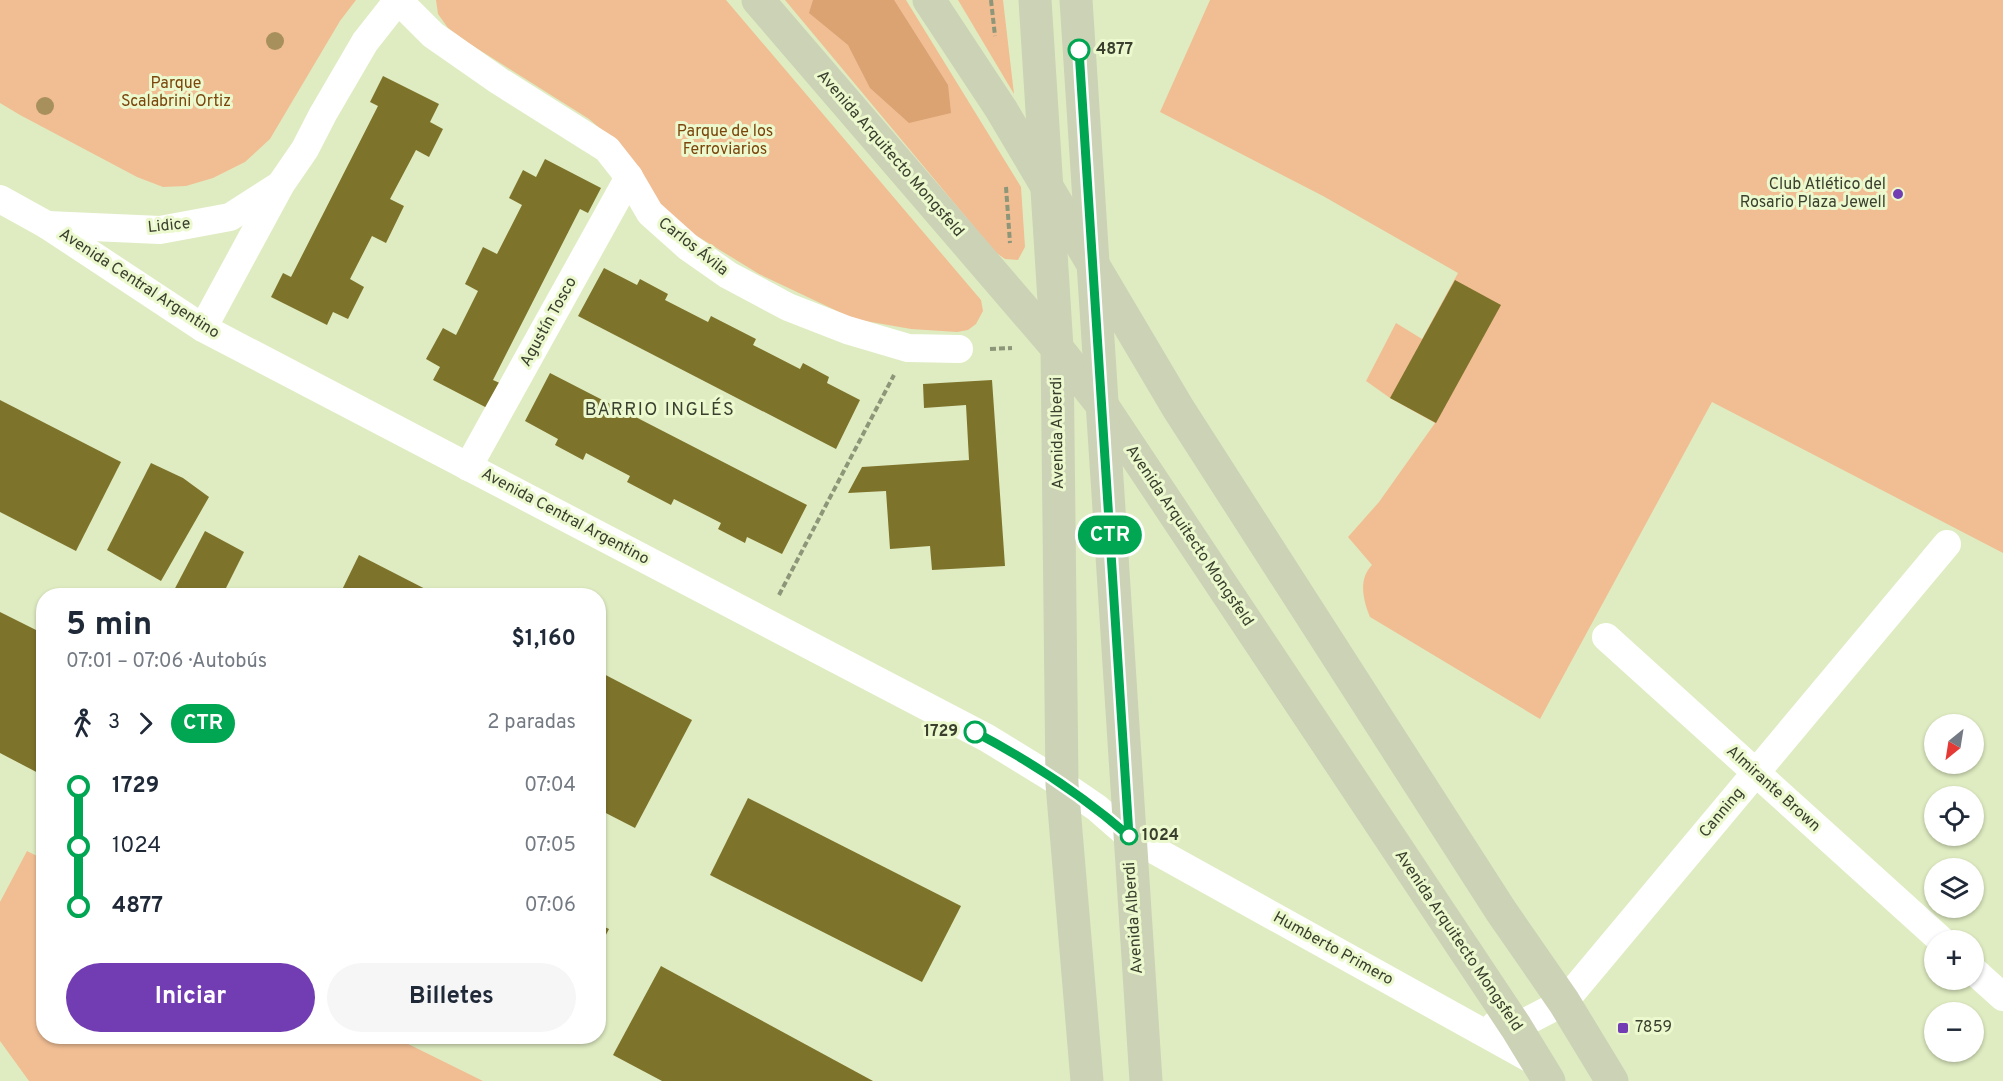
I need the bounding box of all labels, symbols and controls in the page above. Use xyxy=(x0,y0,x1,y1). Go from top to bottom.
marker: 4877 xyxy=(1068,39,1090,61)
place label: 4877 xyxy=(1096,40,1133,60)
street label: Avenida Arquitecto Mongsfeld xyxy=(812,66,968,242)
park label: Parque Scalabrini Ortiz xyxy=(121,74,231,112)
park label: Parque de los Ferroviarios xyxy=(677,122,773,160)
place label: Club Atlético del Rosario Plaza Jewell xyxy=(1740,175,1886,213)
marker: Club Atlético del Rosario Plaza Jewell xyxy=(1891,187,1905,201)
street label: Carlos Ávila xyxy=(654,212,733,281)
street label: Lidice xyxy=(147,214,191,238)
street label: Avenida Central Argentino xyxy=(55,225,223,343)
street label: Agustín Tosco xyxy=(516,274,582,370)
street label: Avenida Alberdi xyxy=(1047,377,1069,489)
district label: BARRIO INGLÉS xyxy=(585,397,735,422)
street label: Avenida Arquitecto Mongsfeld xyxy=(1121,441,1257,631)
street label: Avenida Central Argentino xyxy=(478,464,652,570)
line badge: CTR xyxy=(1076,516,1144,554)
text: CTR xyxy=(1090,522,1130,549)
text: 5 min xyxy=(66,605,152,647)
text: $1,160 xyxy=(511,626,576,653)
text: 07:01 – 07:06 · Autobús xyxy=(66,649,267,675)
icon: walk xyxy=(66,707,99,740)
icon: forward xyxy=(129,707,162,740)
text: 3 xyxy=(108,710,120,736)
text: CTR xyxy=(183,710,223,737)
text: 2 paradas xyxy=(487,710,576,736)
north arrow xyxy=(1924,714,1984,774)
map controls xyxy=(1924,714,1984,1062)
marker: 1729 xyxy=(964,721,986,743)
place label: 1729 xyxy=(924,722,958,742)
street label: Almirante Brown xyxy=(1722,741,1824,837)
text: 1729 xyxy=(112,773,159,800)
text: 07:04 xyxy=(524,773,576,799)
street label: Canning xyxy=(1695,784,1749,842)
button: locate xyxy=(1924,786,1984,846)
place label: 1024 xyxy=(1142,826,1179,846)
marker: 1024 xyxy=(1120,827,1138,845)
text: 1024 xyxy=(112,833,161,860)
text: 07:05 xyxy=(524,833,576,859)
street label: Avenida Arquitecto Mongsfeld xyxy=(1390,846,1526,1036)
button: layers xyxy=(1924,858,1984,918)
street label: Avenida Alberdi xyxy=(1120,861,1148,975)
text: 4877 xyxy=(112,893,163,920)
text: 07:06 xyxy=(525,893,576,919)
street label: Humberto Primero xyxy=(1269,908,1397,990)
button: + xyxy=(1924,930,1984,990)
button: Iniciar xyxy=(66,963,315,1032)
button: Billetes xyxy=(327,963,576,1032)
button: − xyxy=(1924,1002,1984,1062)
place label: 7859 xyxy=(1635,1018,1672,1038)
marker: 7859 xyxy=(1616,1021,1630,1035)

